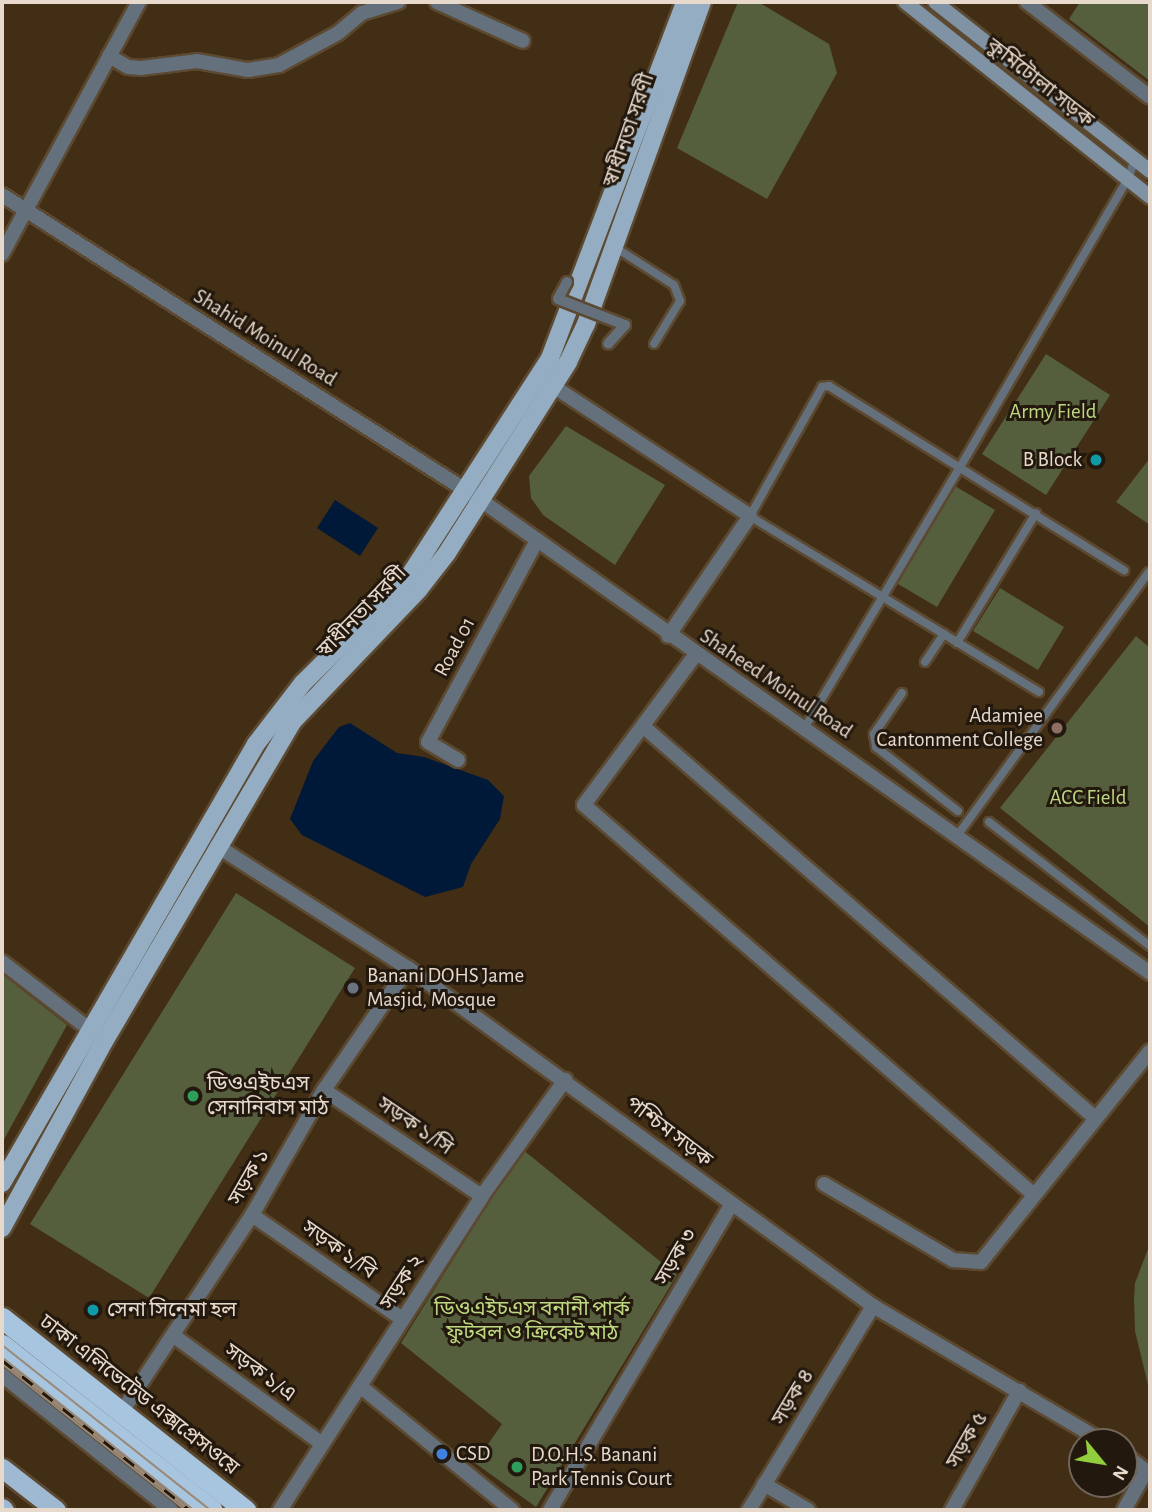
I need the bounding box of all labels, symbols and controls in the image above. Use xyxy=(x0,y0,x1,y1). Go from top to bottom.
street label: কুর্মিটোলা সড়ক xyxy=(981,33,1099,133)
street label: স্বাধীনতা সরণী xyxy=(598,70,660,190)
street label: Shahid Moinul Road xyxy=(189,284,341,392)
park label: Army Field xyxy=(1009,399,1097,425)
place label: B Block xyxy=(1023,447,1082,473)
marker: B Block xyxy=(1088,452,1104,468)
street label: স্বাধীনতা সরণী xyxy=(312,561,412,663)
street label: Road 01 xyxy=(429,613,481,681)
street label: Shaheed Moinul Road xyxy=(695,624,857,744)
place label: Adamjee Cantonment College xyxy=(877,703,1043,753)
marker: Adamjee Cantonment College xyxy=(1049,720,1065,736)
park label: ACC Field xyxy=(1049,785,1127,811)
place label: Banani DOHS Jame Masjid, Mosque xyxy=(367,963,524,1013)
marker: Banani DOHS Jame Masjid, Mosque xyxy=(345,980,361,996)
place label: ডিওএইচএস সেনানিবাস মাঠ xyxy=(207,1071,329,1121)
marker: ডিওএইচএস সেনানিবাস মাঠ xyxy=(185,1088,201,1104)
street label: পশ্চিম সড়ক xyxy=(621,1091,717,1173)
street label: সড়ক ১/সি xyxy=(372,1092,458,1160)
street label: সড়ক ১ xyxy=(223,1144,275,1210)
street label: সড়ক ১/বি xyxy=(297,1215,381,1285)
street label: সড়ক ৩ xyxy=(650,1224,702,1290)
street label: সড়ক ২ xyxy=(375,1250,429,1314)
park label: ডিওএইচএস বনানী পার্ক ফুটবল ও ক্রিকেট মাঠ xyxy=(434,1296,630,1346)
place label: সেনা সিনেমা হল xyxy=(107,1297,237,1323)
marker: সেনা সিনেমা হল xyxy=(85,1302,101,1318)
street label: ঢাকা এলিভেটেড এক্সপ্রেসওয়ে xyxy=(34,1309,244,1481)
street label: সড়ক ১/এ xyxy=(219,1339,301,1407)
street label: সড়ক ৪ xyxy=(767,1364,819,1430)
street label: সড়ক ৫ xyxy=(941,1407,993,1473)
north arrow xyxy=(1068,1428,1138,1498)
place label: CSD xyxy=(456,1441,490,1467)
place label: D.O.H.S. Banani Park Tennis Court xyxy=(531,1442,672,1492)
marker: CSD xyxy=(434,1446,450,1462)
marker: D.O.H.S. Banani Park Tennis Court xyxy=(509,1459,525,1475)
text: N xyxy=(1108,1462,1131,1483)

